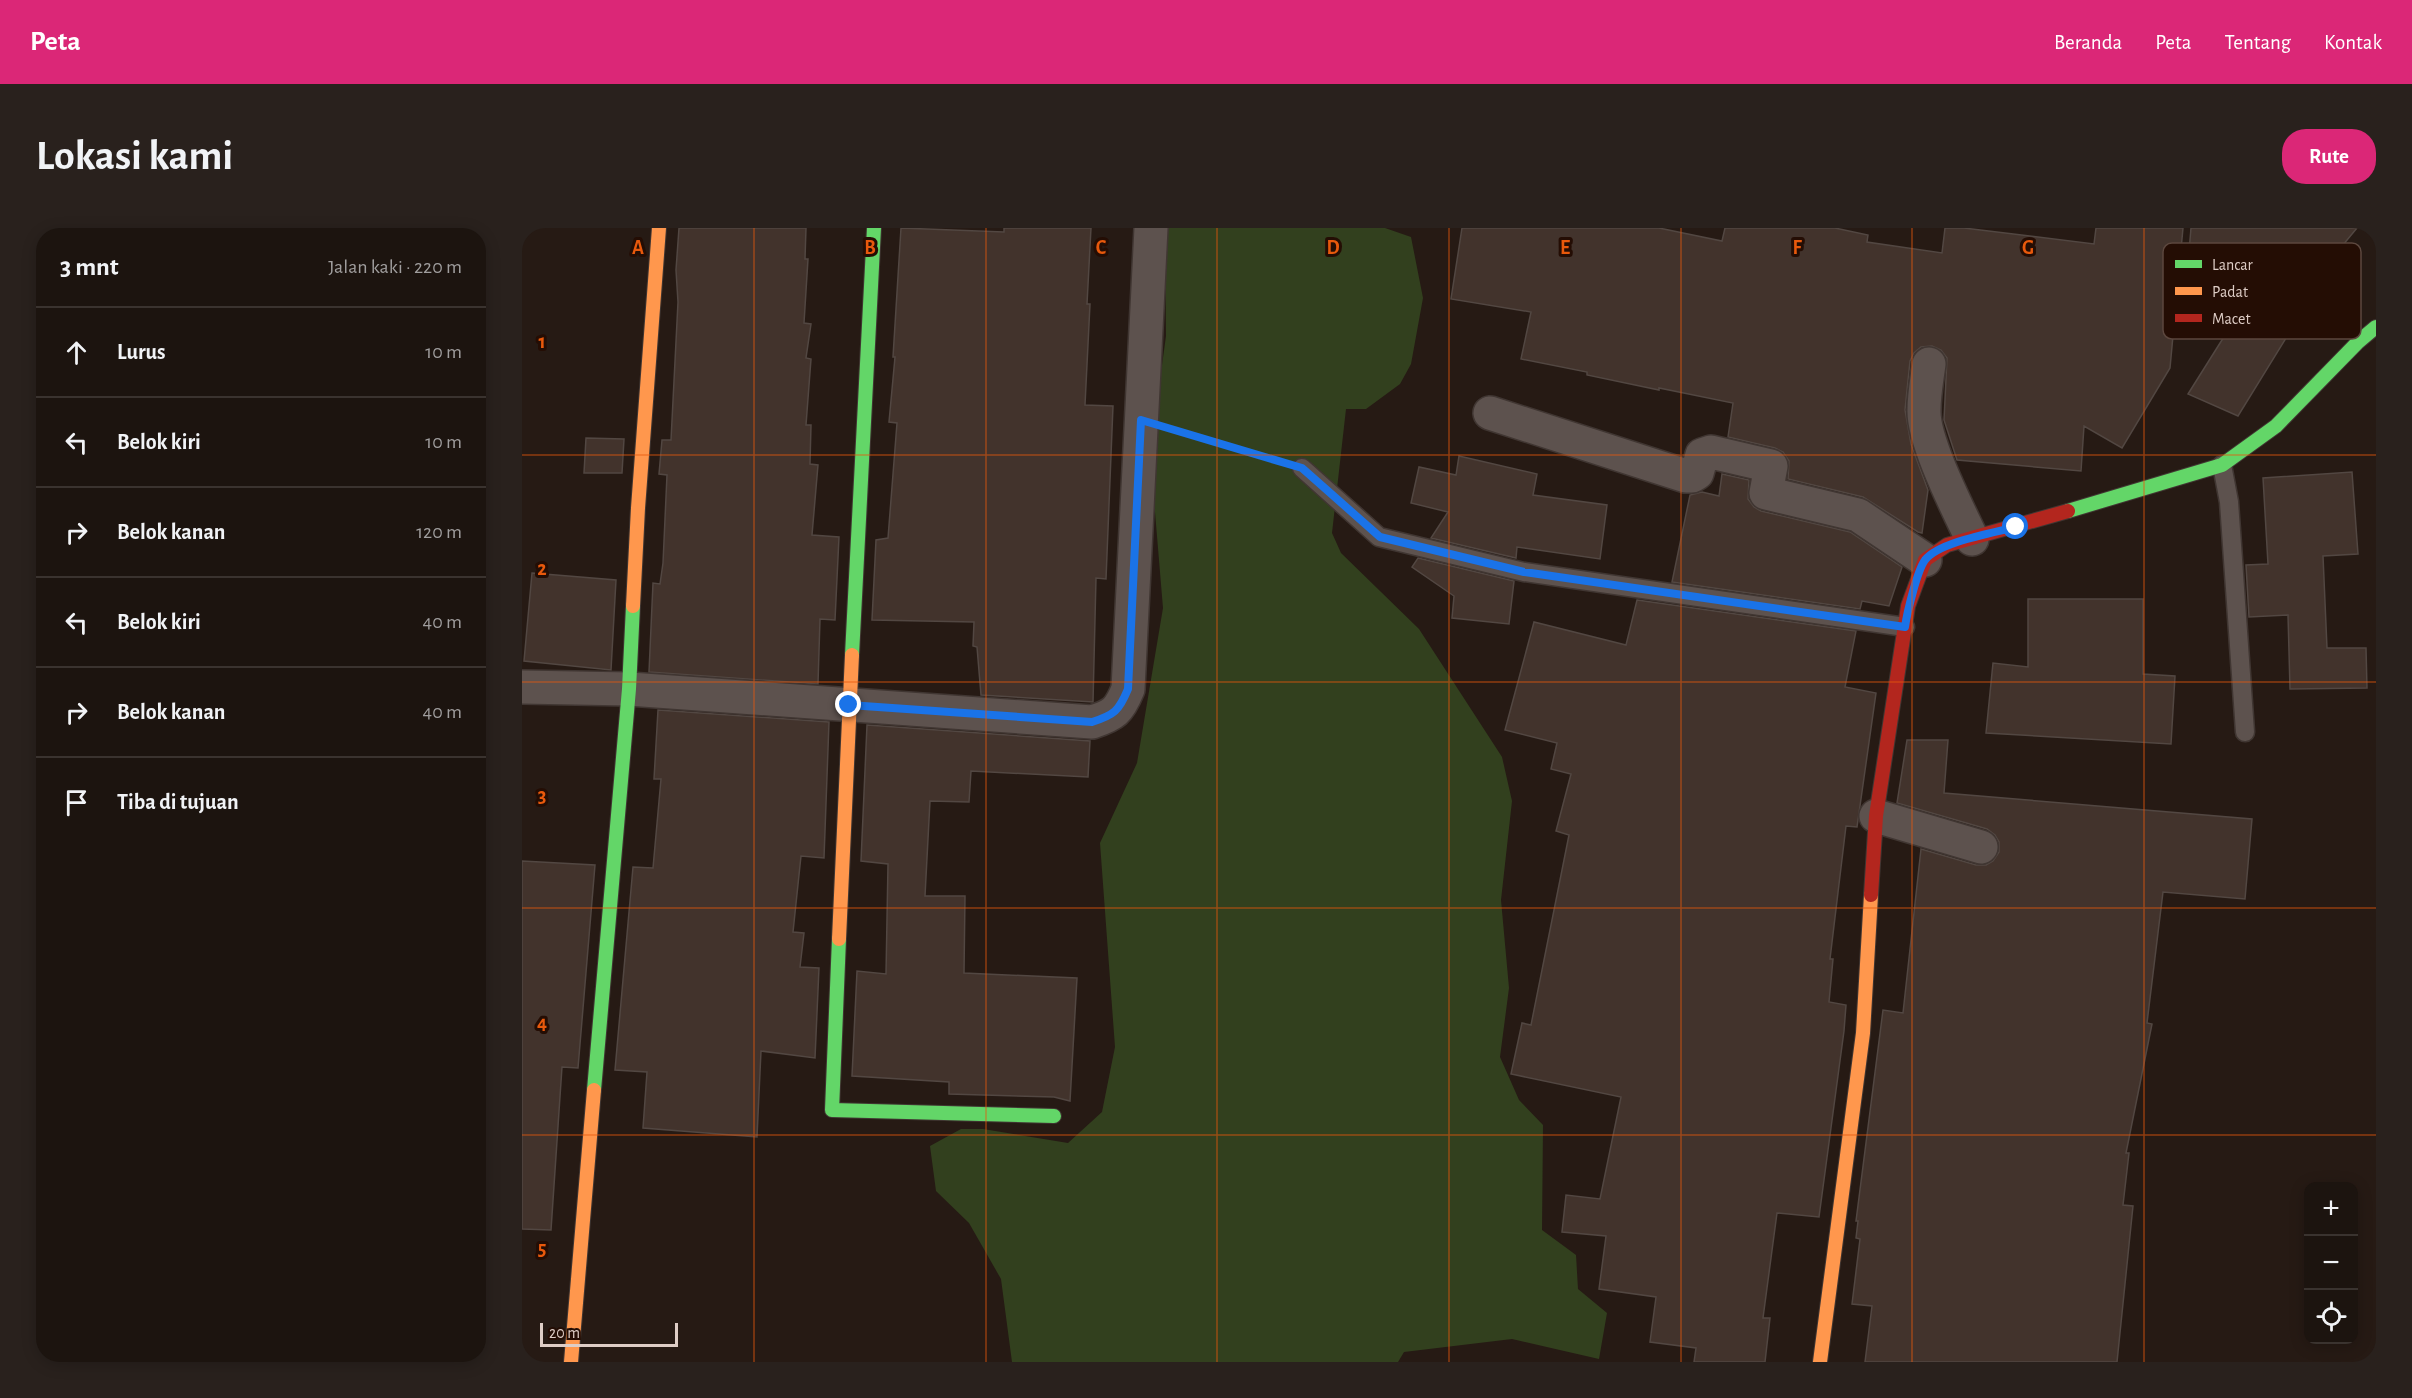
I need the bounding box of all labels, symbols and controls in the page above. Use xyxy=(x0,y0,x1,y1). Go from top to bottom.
text: Peta xyxy=(30,28,81,56)
text: Beranda xyxy=(2054,32,2122,53)
text: Peta xyxy=(2155,32,2191,53)
text: Tentang xyxy=(2224,32,2291,53)
text: Kontak xyxy=(2324,32,2382,53)
button: Rute xyxy=(2282,129,2376,184)
text: Lokasi kami xyxy=(36,135,233,177)
text: A xyxy=(632,238,644,258)
text: B xyxy=(864,238,876,258)
text: C xyxy=(1096,238,1107,258)
text: D xyxy=(1326,238,1340,258)
text: E xyxy=(1560,238,1570,258)
text: F xyxy=(1792,238,1802,258)
text: G xyxy=(2022,238,2034,258)
legend xyxy=(2163,243,2361,339)
text: 3 mnt xyxy=(60,254,119,280)
text: Jalan kaki · 220 m xyxy=(328,257,462,277)
text: Lancar xyxy=(2212,257,2253,273)
text: Padat xyxy=(2212,284,2248,300)
text: Macet xyxy=(2212,311,2250,327)
text: 1 xyxy=(538,332,546,352)
icon: ahead xyxy=(60,336,93,369)
text: Lurus xyxy=(117,341,166,363)
text: 10 m xyxy=(425,342,462,362)
icon: left xyxy=(60,426,93,459)
text: Belok kiri xyxy=(117,431,201,453)
text: 10 m xyxy=(425,432,462,452)
route start xyxy=(2002,513,2028,539)
icon: right xyxy=(60,516,93,549)
text: Belok kanan xyxy=(117,521,225,543)
text: 120 m xyxy=(416,522,462,542)
text: 2 xyxy=(537,559,547,579)
icon: left xyxy=(60,606,93,639)
text: Belok kiri xyxy=(117,611,201,633)
text: 40 m xyxy=(423,612,462,632)
route end xyxy=(835,691,861,717)
icon: right xyxy=(60,696,93,729)
text: Belok kanan xyxy=(117,701,225,723)
text: 40 m xyxy=(423,702,462,722)
icon: arrive xyxy=(60,786,93,819)
text: 3 xyxy=(538,786,546,806)
text: Tiba di tujuan xyxy=(117,791,239,813)
text: 4 xyxy=(537,1013,547,1033)
map controls xyxy=(2304,1182,2358,1344)
button: + xyxy=(2304,1182,2358,1236)
button: − xyxy=(2304,1236,2358,1290)
text: 5 xyxy=(538,1239,546,1259)
button: locate xyxy=(2304,1290,2358,1344)
scale bar xyxy=(540,1320,678,1348)
text: 20 m xyxy=(549,1325,580,1341)

